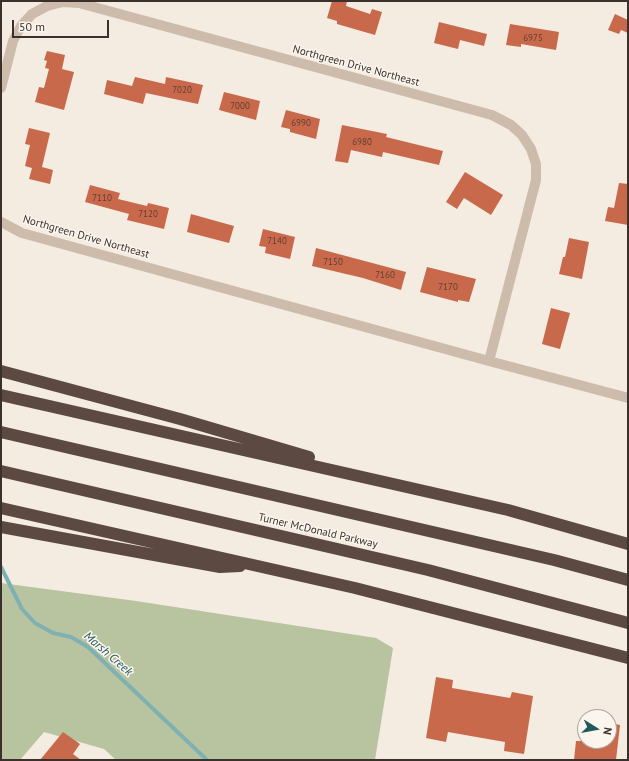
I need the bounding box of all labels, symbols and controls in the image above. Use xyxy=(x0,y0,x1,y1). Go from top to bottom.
scale bar xyxy=(14,12,111,38)
text: 50 m xyxy=(19,19,45,34)
house number: 6975 xyxy=(523,33,543,43)
street label: Northgreen Drive Northeast xyxy=(291,43,421,89)
house number: 7020 xyxy=(172,85,192,95)
house number: 7000 xyxy=(230,101,250,111)
house number: 6990 xyxy=(291,118,311,128)
house number: 6980 xyxy=(352,137,372,147)
house number: 7110 xyxy=(92,193,112,203)
house number: 7120 xyxy=(138,209,158,219)
street label: Northgreen Drive Northeast xyxy=(21,213,151,261)
house number: 7140 xyxy=(267,236,287,246)
house number: 7150 xyxy=(323,257,343,267)
house number: 7160 xyxy=(375,270,395,280)
house number: 7170 xyxy=(438,282,458,292)
street label: Turner McDonald Parkway xyxy=(257,511,379,551)
water label: Marsh Creek xyxy=(81,629,135,679)
north arrow xyxy=(577,709,617,749)
text: N xyxy=(600,726,615,736)

